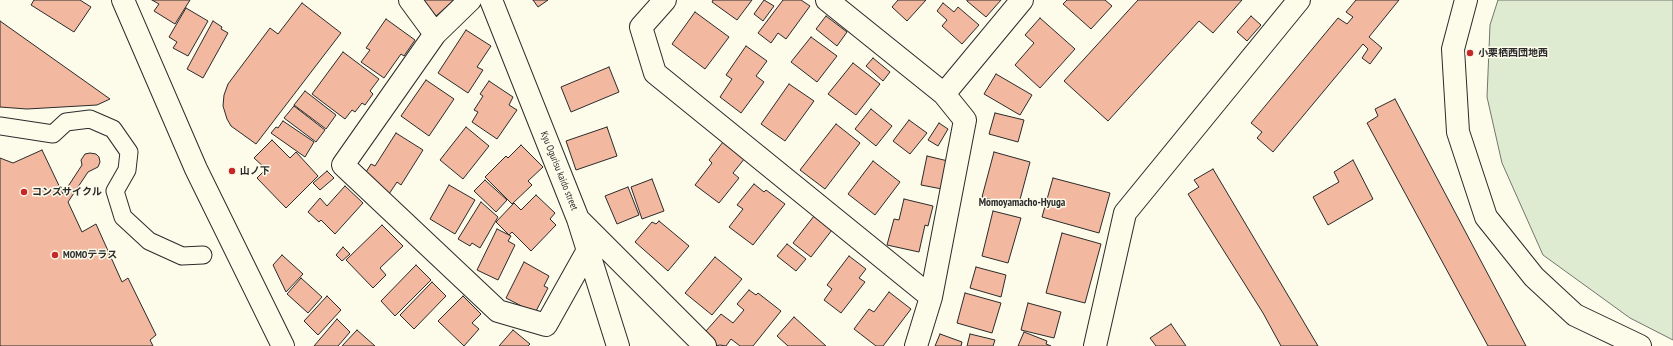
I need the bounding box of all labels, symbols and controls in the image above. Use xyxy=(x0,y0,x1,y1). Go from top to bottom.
place label: 小栗栖西団地西 xyxy=(1478,47,1548,59)
marker: 小栗栖西団地西 xyxy=(1465,48,1475,58)
street label: Kyu Ogurisu kaido street xyxy=(538,130,580,212)
place label: 山ノ下 xyxy=(240,165,270,177)
marker: 山ノ下 xyxy=(227,166,237,176)
place label: コンズサイクル xyxy=(32,186,102,198)
marker: コンズサイクル xyxy=(19,187,29,197)
district label: Momoyamacho-Hyuga xyxy=(979,196,1065,210)
place label: MOMOテラス xyxy=(63,249,117,261)
marker: MOMOテラス xyxy=(50,250,60,260)

